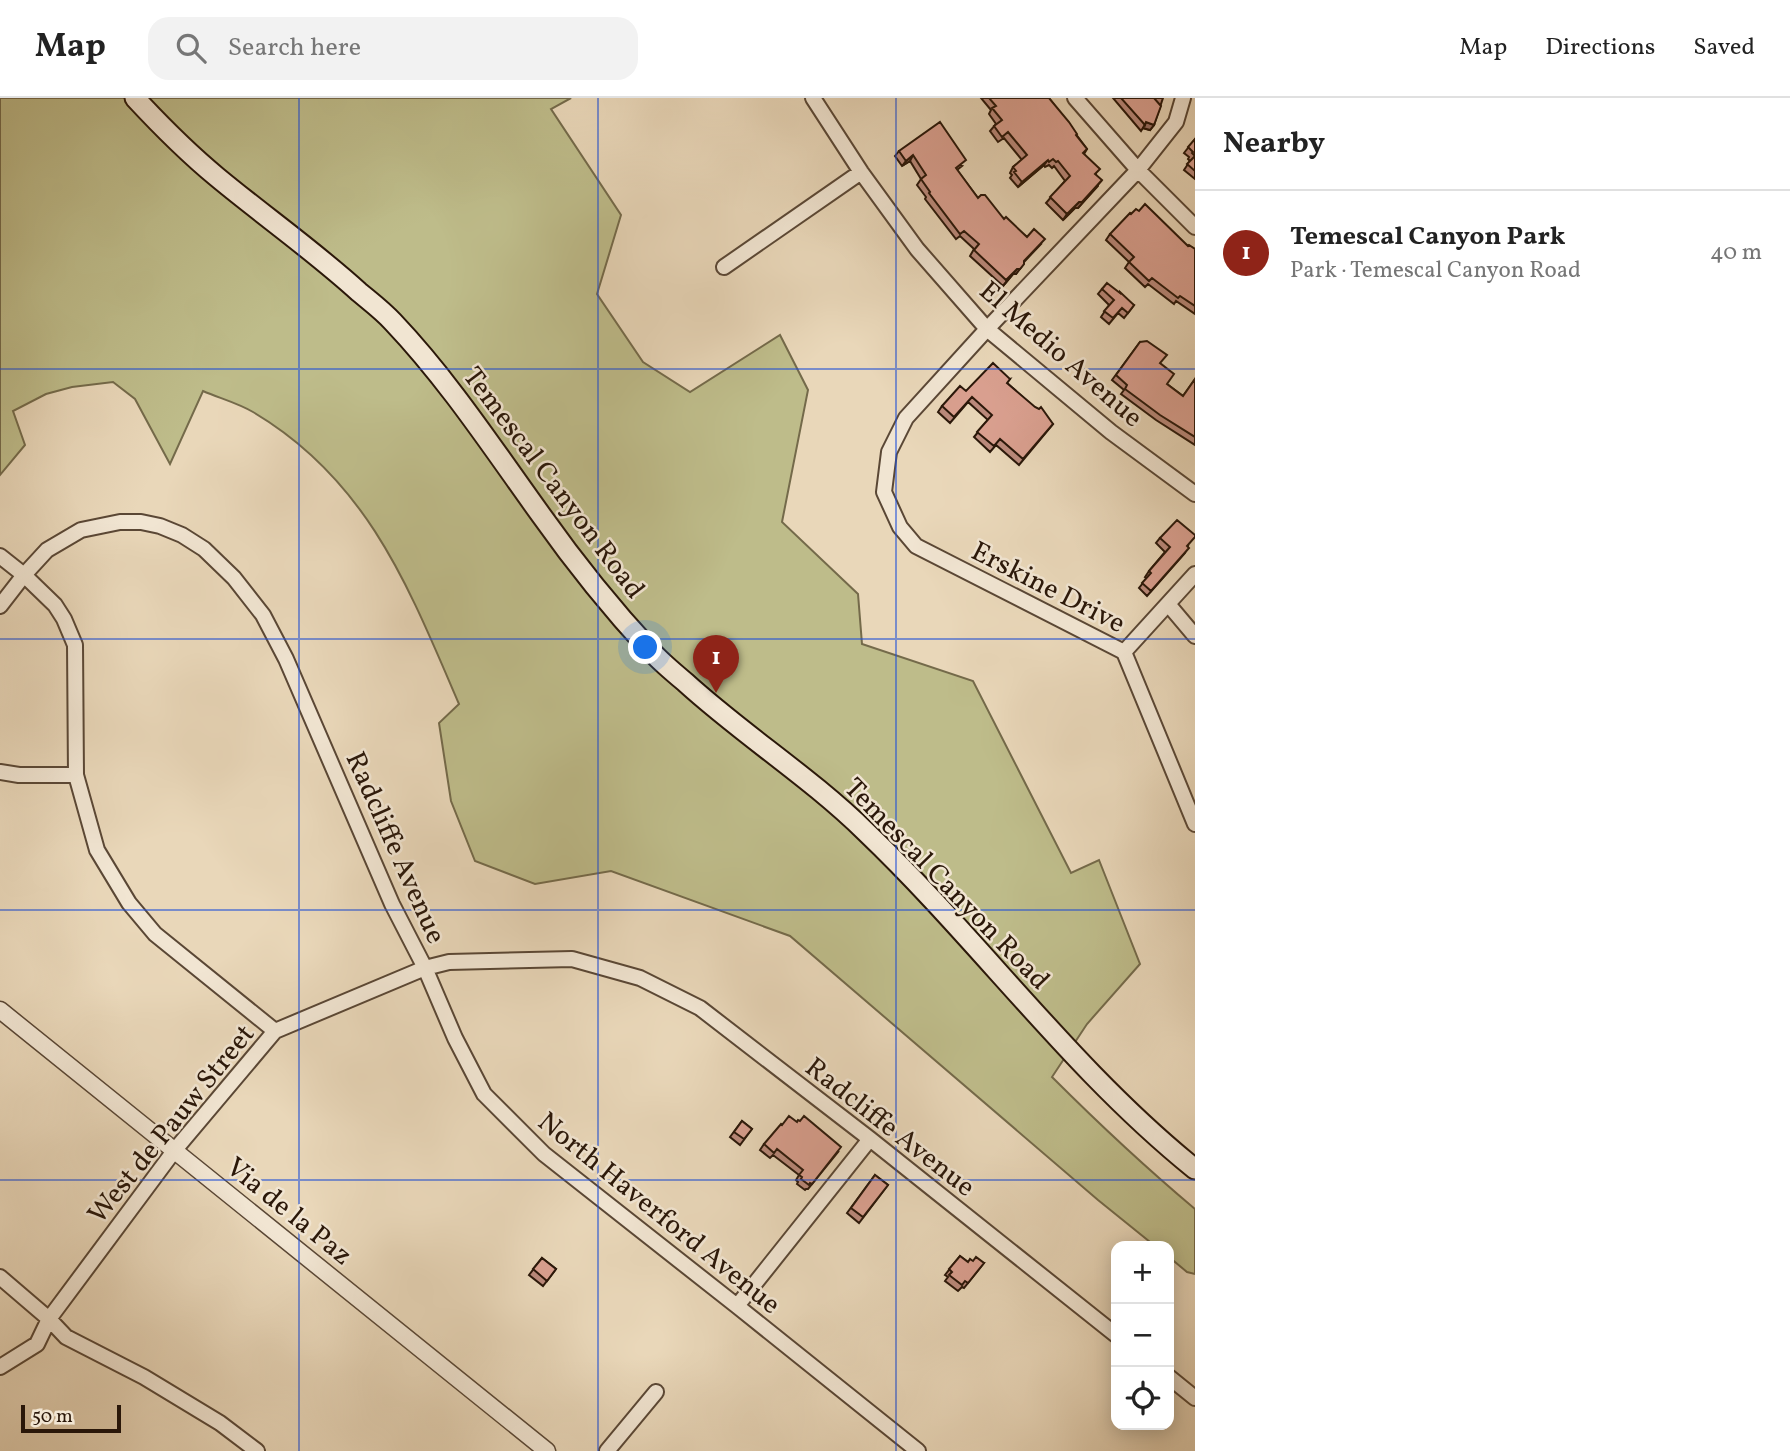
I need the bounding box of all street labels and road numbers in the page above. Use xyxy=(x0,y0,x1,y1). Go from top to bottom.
street label: El Medio Avenue xyxy=(970,273,1151,437)
street label: Temescal Canyon Road xyxy=(453,359,653,608)
street label: Erskine Drive xyxy=(964,533,1132,644)
street label: Radcliffe Avenue xyxy=(335,746,455,950)
street label: Temescal Canyon Road xyxy=(834,770,1058,999)
street label: West de Pauw Street xyxy=(79,1017,265,1233)
street label: Radcliffe Avenue xyxy=(796,1049,983,1207)
street label: North Haverford Avenue xyxy=(529,1104,788,1324)
street label: Via de la Paz xyxy=(217,1149,360,1275)

